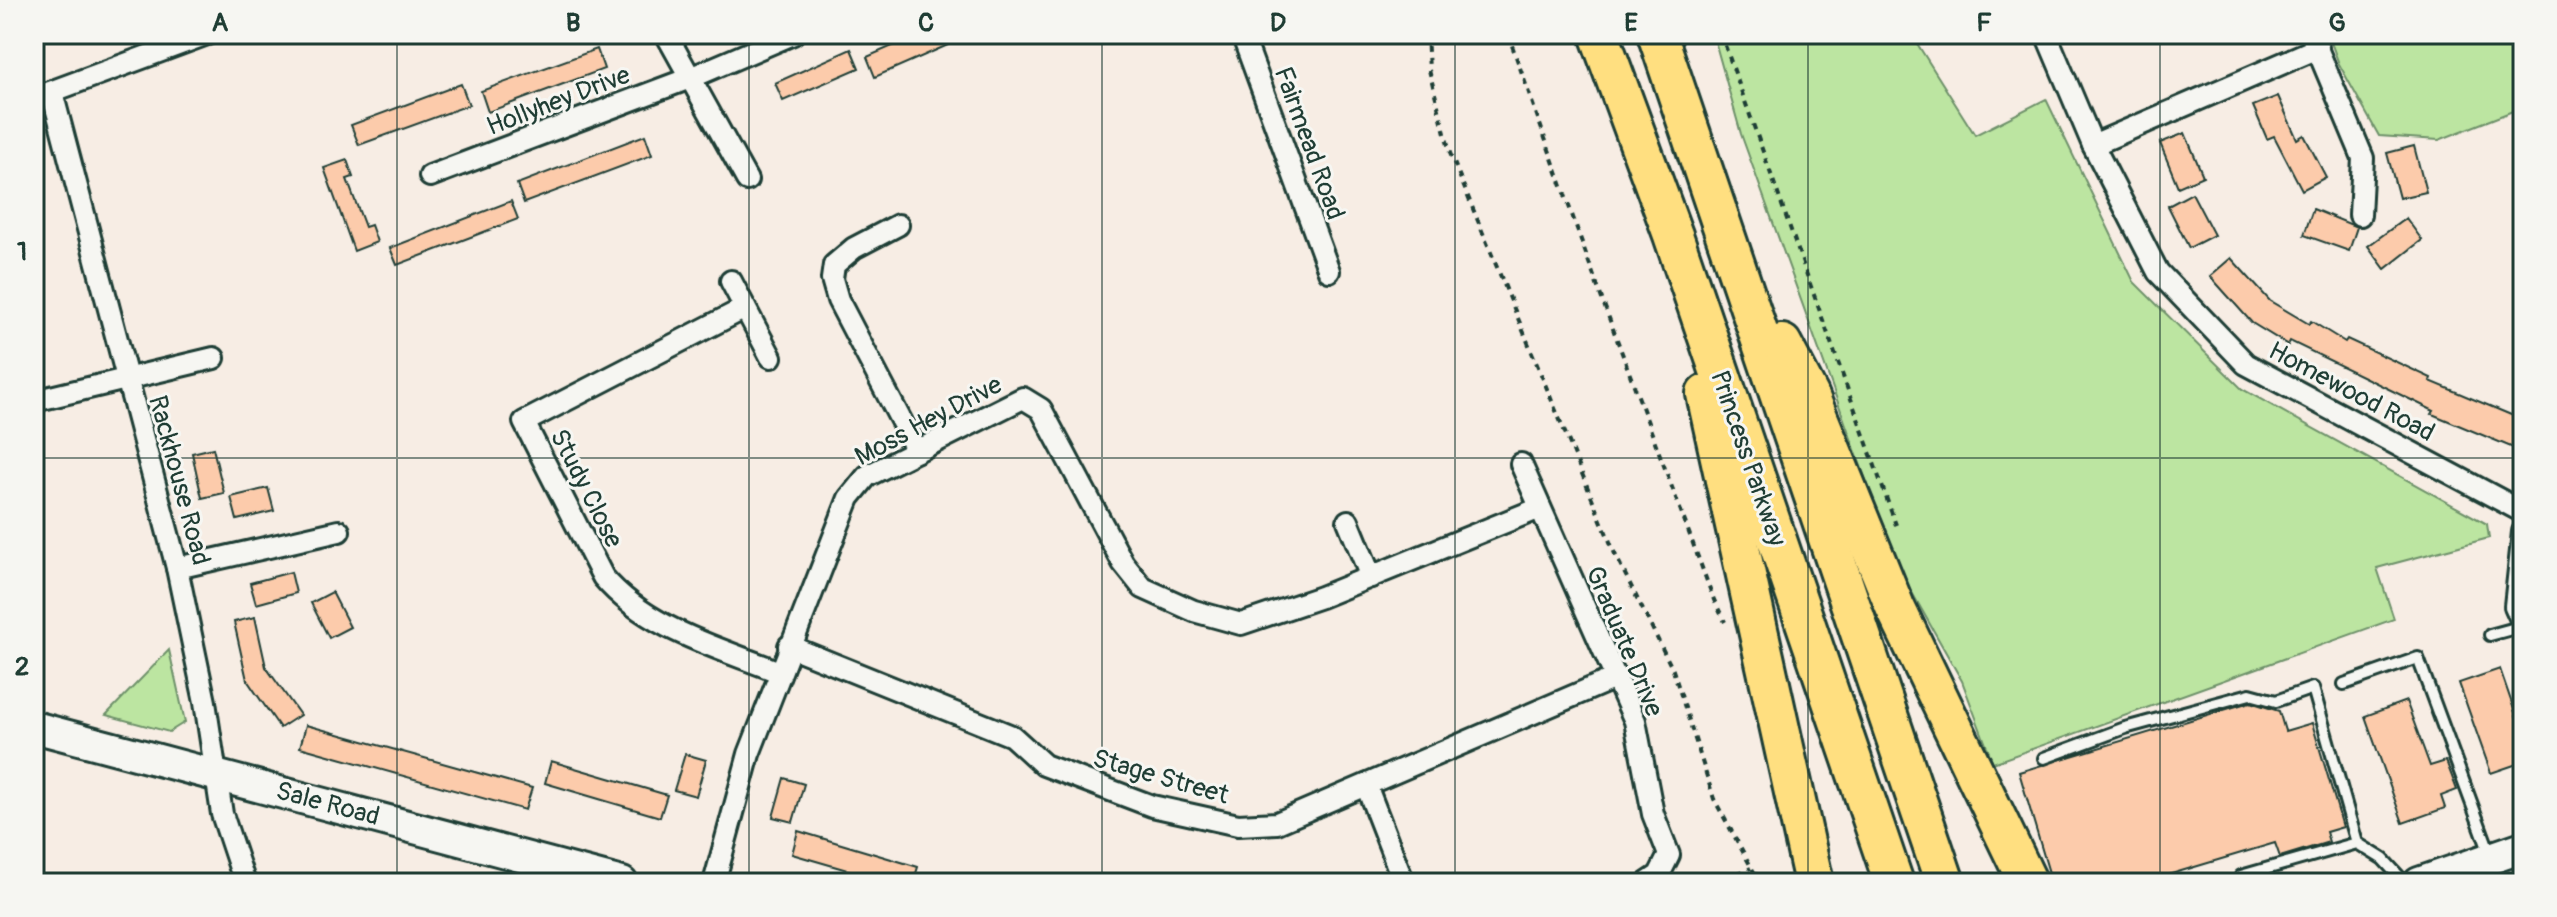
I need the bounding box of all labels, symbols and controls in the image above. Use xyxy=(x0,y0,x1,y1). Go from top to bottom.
text: A xyxy=(212,7,229,39)
text: B xyxy=(566,7,580,39)
text: C xyxy=(918,7,934,39)
text: D xyxy=(1270,7,1286,39)
text: E xyxy=(1624,7,1638,39)
text: F xyxy=(1976,7,1992,39)
text: G xyxy=(2328,7,2346,39)
street label: Hollyhey Drive xyxy=(482,59,635,143)
street label: Fairmead Road xyxy=(1267,63,1352,224)
text: 1 xyxy=(17,236,27,268)
street label: Homewood Road xyxy=(2263,335,2440,449)
street label: Princess Parkway xyxy=(1703,366,1793,550)
street label: Moss Hey Drive xyxy=(849,369,1008,473)
street label: Rackhouse Road xyxy=(141,392,217,569)
street label: Study Close xyxy=(543,424,630,553)
street label: Graduate Drive xyxy=(1578,561,1670,722)
text: 2 xyxy=(15,651,29,683)
street label: Stage Street xyxy=(1089,742,1233,812)
street label: Sale Road xyxy=(273,775,383,833)

